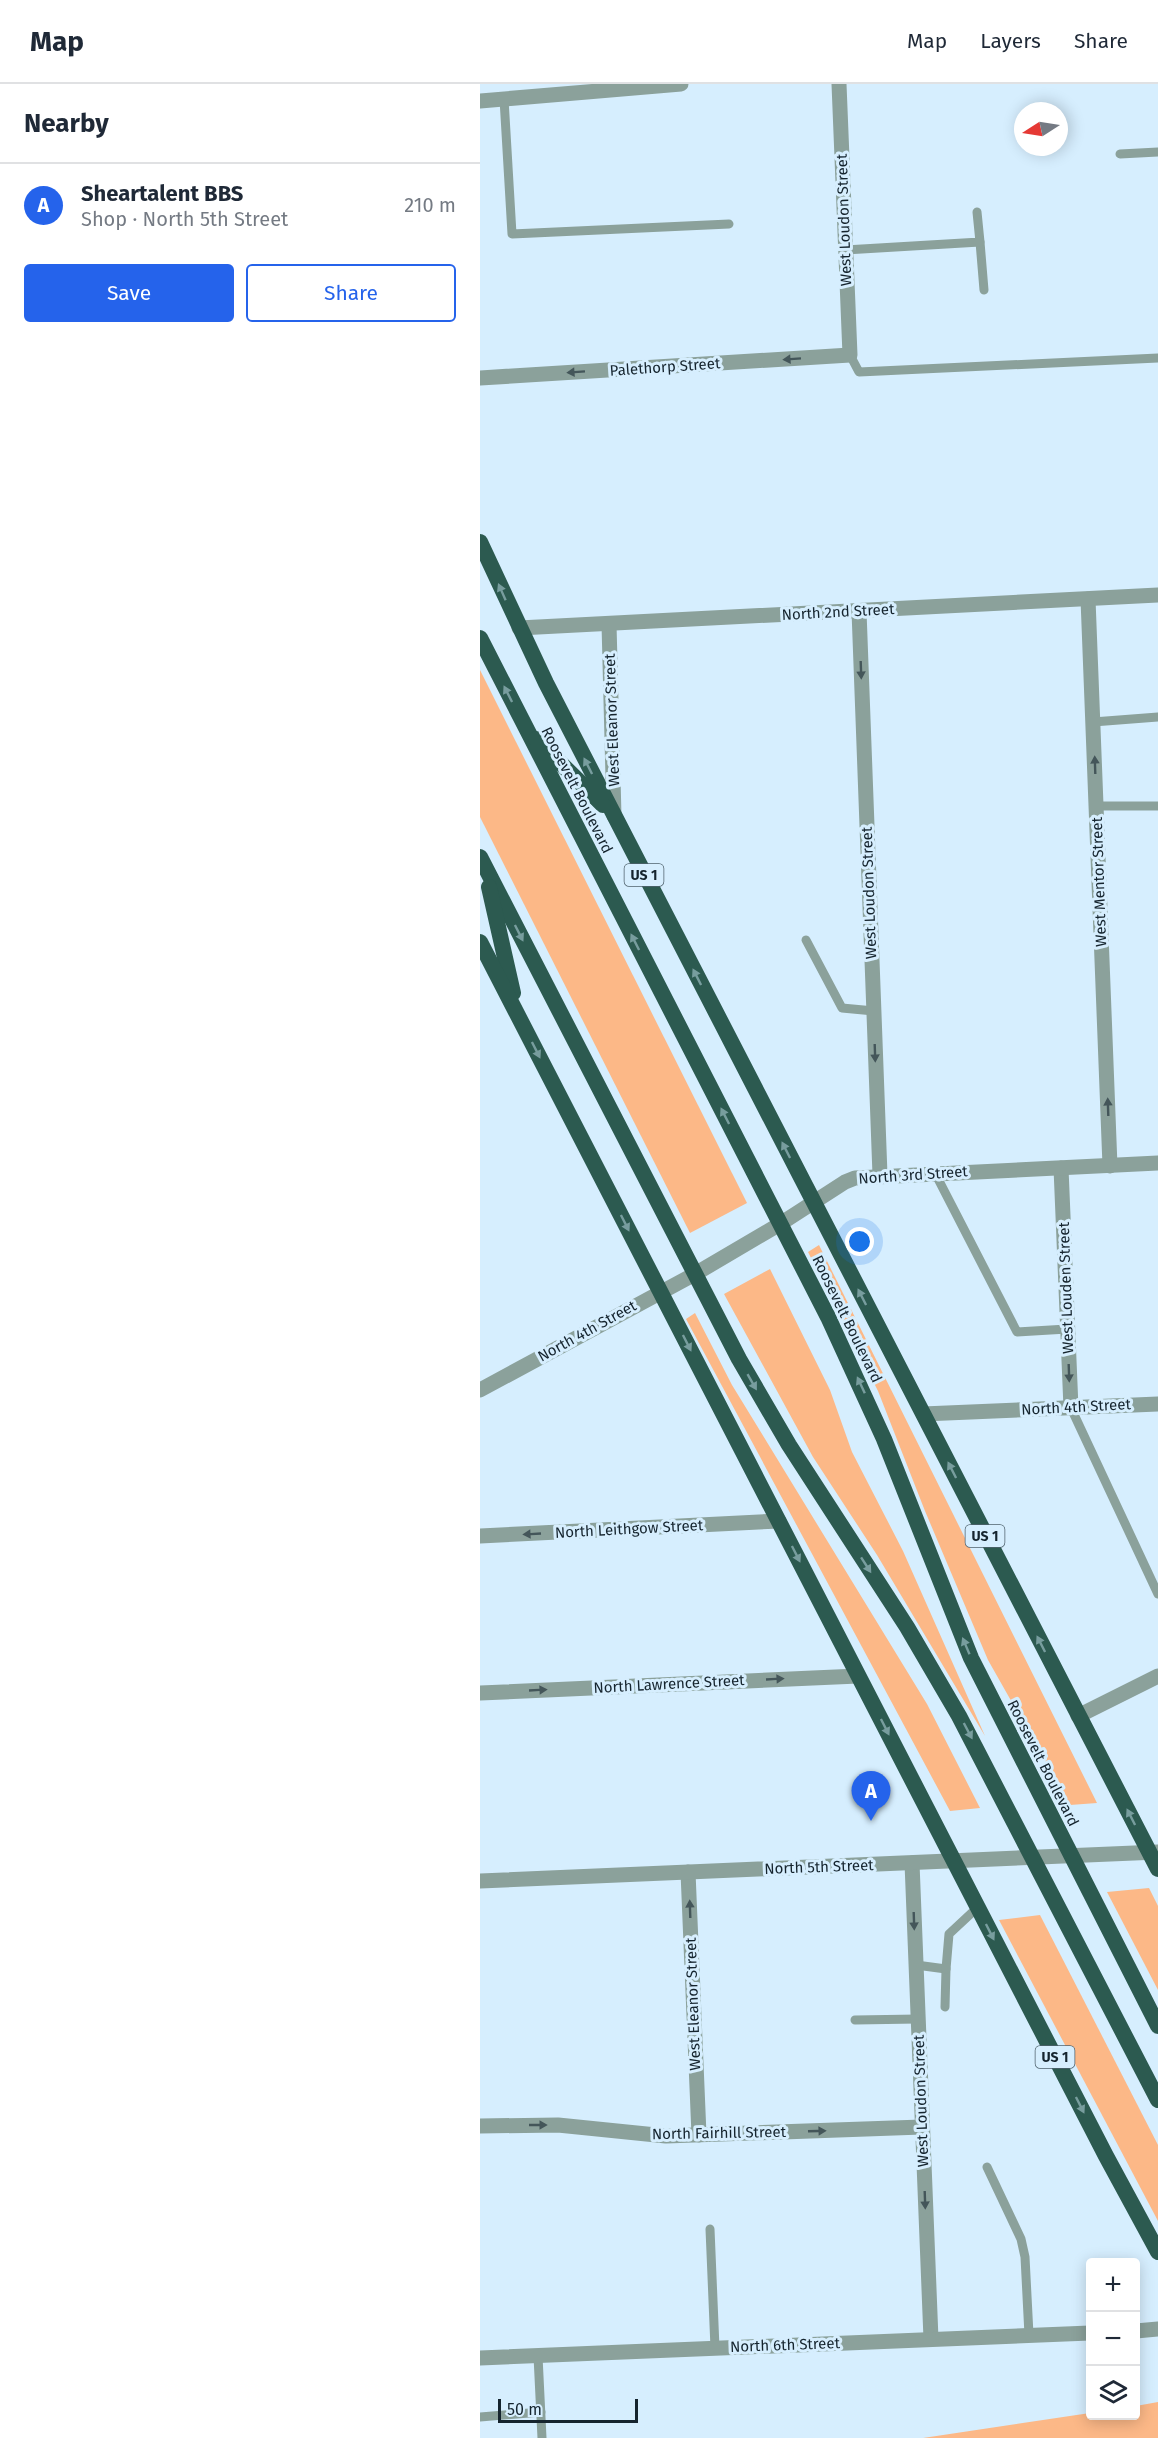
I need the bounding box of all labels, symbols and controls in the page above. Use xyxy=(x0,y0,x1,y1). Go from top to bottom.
text: Map xyxy=(30,25,84,58)
text: Map xyxy=(907,28,947,54)
text: Layers xyxy=(980,28,1041,54)
text: Share xyxy=(1074,28,1128,54)
north arrow xyxy=(1014,102,1068,156)
text: Nearby xyxy=(24,108,109,139)
street label: West Loudon Street xyxy=(833,153,855,287)
text: Sheartalent BBS xyxy=(81,180,243,207)
text: A xyxy=(38,193,49,217)
text: 210 m xyxy=(404,193,456,217)
text: Shop · North 5th Street xyxy=(81,207,288,231)
button: Save xyxy=(24,264,234,322)
button: Share xyxy=(246,264,456,322)
street label: Palethorp Street xyxy=(609,354,721,380)
one-way arrow xyxy=(782,354,801,364)
one-way arrow xyxy=(567,368,586,377)
one-way arrow xyxy=(497,582,507,600)
street label: North 2nd Street xyxy=(781,600,895,624)
street label: West Eleanor Street xyxy=(601,653,623,787)
one-way arrow xyxy=(856,660,866,679)
one-way arrow xyxy=(503,686,512,703)
street label: Roosevelt Boulevard xyxy=(537,724,617,856)
one-way arrow xyxy=(1090,756,1099,775)
one-way arrow xyxy=(584,758,593,775)
street label: West Mentor Street xyxy=(1088,816,1110,947)
street label: West Loudon Street xyxy=(858,826,880,960)
road number: US 1 xyxy=(624,864,664,886)
one-way arrow xyxy=(515,925,524,942)
one-way arrow xyxy=(631,934,640,951)
one-way arrow xyxy=(692,968,702,985)
one-way arrow xyxy=(531,1041,540,1058)
one-way arrow xyxy=(870,1044,880,1063)
one-way arrow xyxy=(1103,1098,1112,1117)
one-way arrow xyxy=(720,1107,730,1125)
one-way arrow xyxy=(781,1142,791,1159)
street label: North 3rd Street xyxy=(858,1162,969,1188)
one-way arrow xyxy=(620,1215,630,1232)
street label: West Louden Street xyxy=(1055,1221,1077,1354)
your location xyxy=(845,1227,874,1256)
street label: Roosevelt Boulevard xyxy=(808,1252,886,1386)
one-way arrow xyxy=(857,1289,867,1306)
street label: North 4th Street xyxy=(535,1296,640,1365)
one-way arrow xyxy=(682,1335,692,1352)
one-way arrow xyxy=(1065,1364,1074,1383)
one-way arrow xyxy=(746,1374,757,1390)
one-way arrow xyxy=(856,1377,865,1394)
street label: North 4th Street xyxy=(1021,1395,1132,1419)
one-way arrow xyxy=(947,1462,957,1479)
street label: North Leithgow Street xyxy=(554,1516,704,1542)
road number: US 1 xyxy=(966,1525,1004,1547)
one-way arrow xyxy=(522,1529,541,1538)
one-way arrow xyxy=(791,1546,801,1563)
one-way arrow xyxy=(861,1557,872,1573)
one-way arrow xyxy=(1036,1635,1046,1652)
one-way arrow xyxy=(961,1637,971,1655)
street label: North Lawrence Street xyxy=(593,1671,746,1697)
one-way arrow xyxy=(766,1675,785,1684)
one-way arrow xyxy=(529,1686,548,1695)
street label: Roosevelt Boulevard xyxy=(1003,1697,1083,1829)
one-way arrow xyxy=(880,1719,890,1736)
one-way arrow xyxy=(963,1723,973,1740)
pin: A xyxy=(852,1772,890,1821)
one-way arrow xyxy=(1126,1808,1136,1825)
street label: North 5th Street xyxy=(764,1856,874,1878)
one-way arrow xyxy=(685,1899,694,1918)
one-way arrow xyxy=(910,1912,919,1931)
one-way arrow xyxy=(985,1923,995,1940)
street label: West Eleanor Street xyxy=(682,1937,704,2071)
street label: West Loudon Street xyxy=(910,2034,932,2168)
road number: US 1 xyxy=(1036,2046,1074,2068)
one-way arrow xyxy=(1074,2096,1084,2114)
one-way arrow xyxy=(529,2120,548,2130)
street label: North Fairhill Street xyxy=(652,2123,787,2143)
one-way arrow xyxy=(807,2126,826,2136)
one-way arrow xyxy=(921,2190,930,2209)
map controls xyxy=(1086,2258,1140,2420)
button: + xyxy=(1086,2258,1140,2312)
button: − xyxy=(1086,2312,1140,2366)
street label: North 6th Street xyxy=(730,2334,841,2356)
button: layers xyxy=(1086,2366,1140,2420)
scale bar xyxy=(498,2396,638,2424)
text: 50 m xyxy=(507,2400,542,2419)

